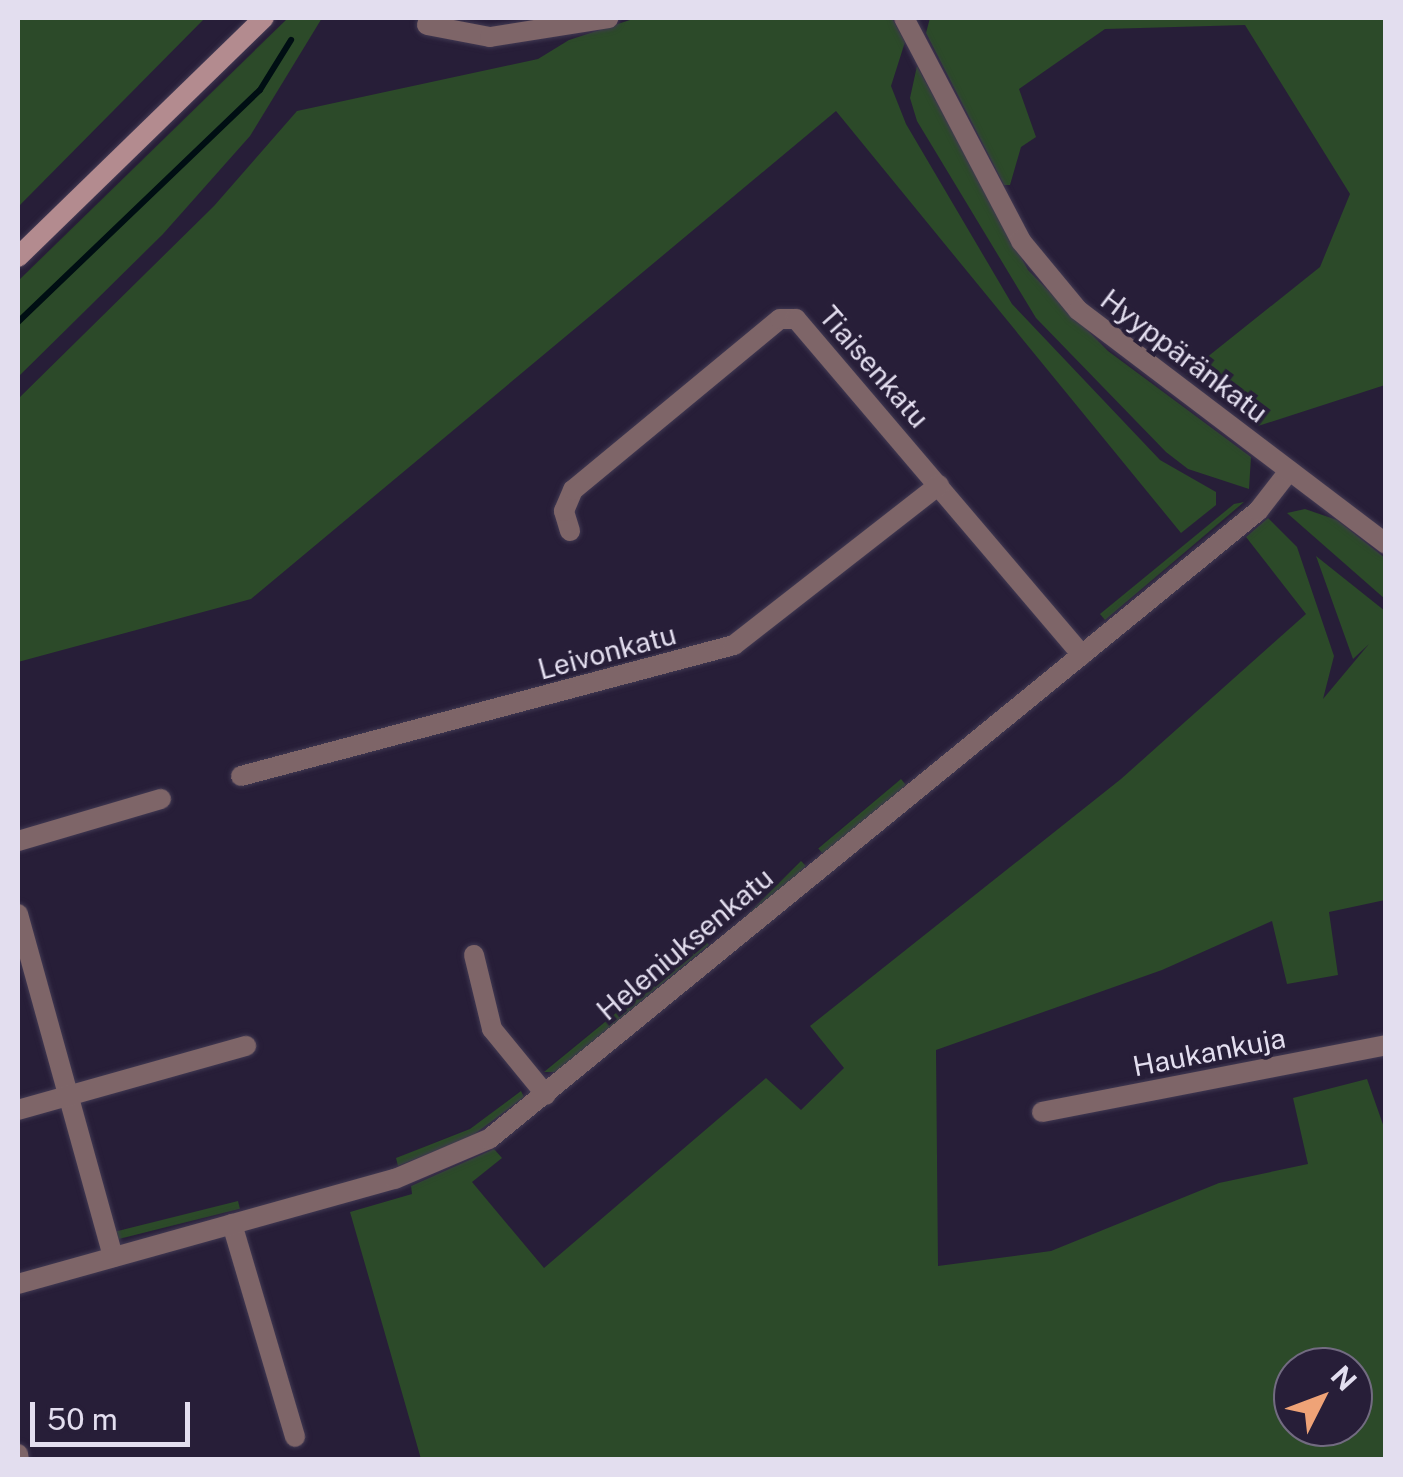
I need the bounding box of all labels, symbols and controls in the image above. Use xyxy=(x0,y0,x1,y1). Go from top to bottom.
street label: Hyyppäränkatu xyxy=(1094,283,1274,429)
street label: Tiaisenkatu xyxy=(812,300,936,434)
street label: Leivonkatu xyxy=(534,617,680,687)
street label: Heleniuksenkatu xyxy=(590,861,780,1027)
street label: Haukankuja xyxy=(1130,1021,1288,1083)
north arrow xyxy=(1273,1347,1373,1447)
text: N xyxy=(1325,1359,1364,1397)
scale bar xyxy=(35,1382,195,1444)
text: 50 m xyxy=(47,1401,118,1437)

